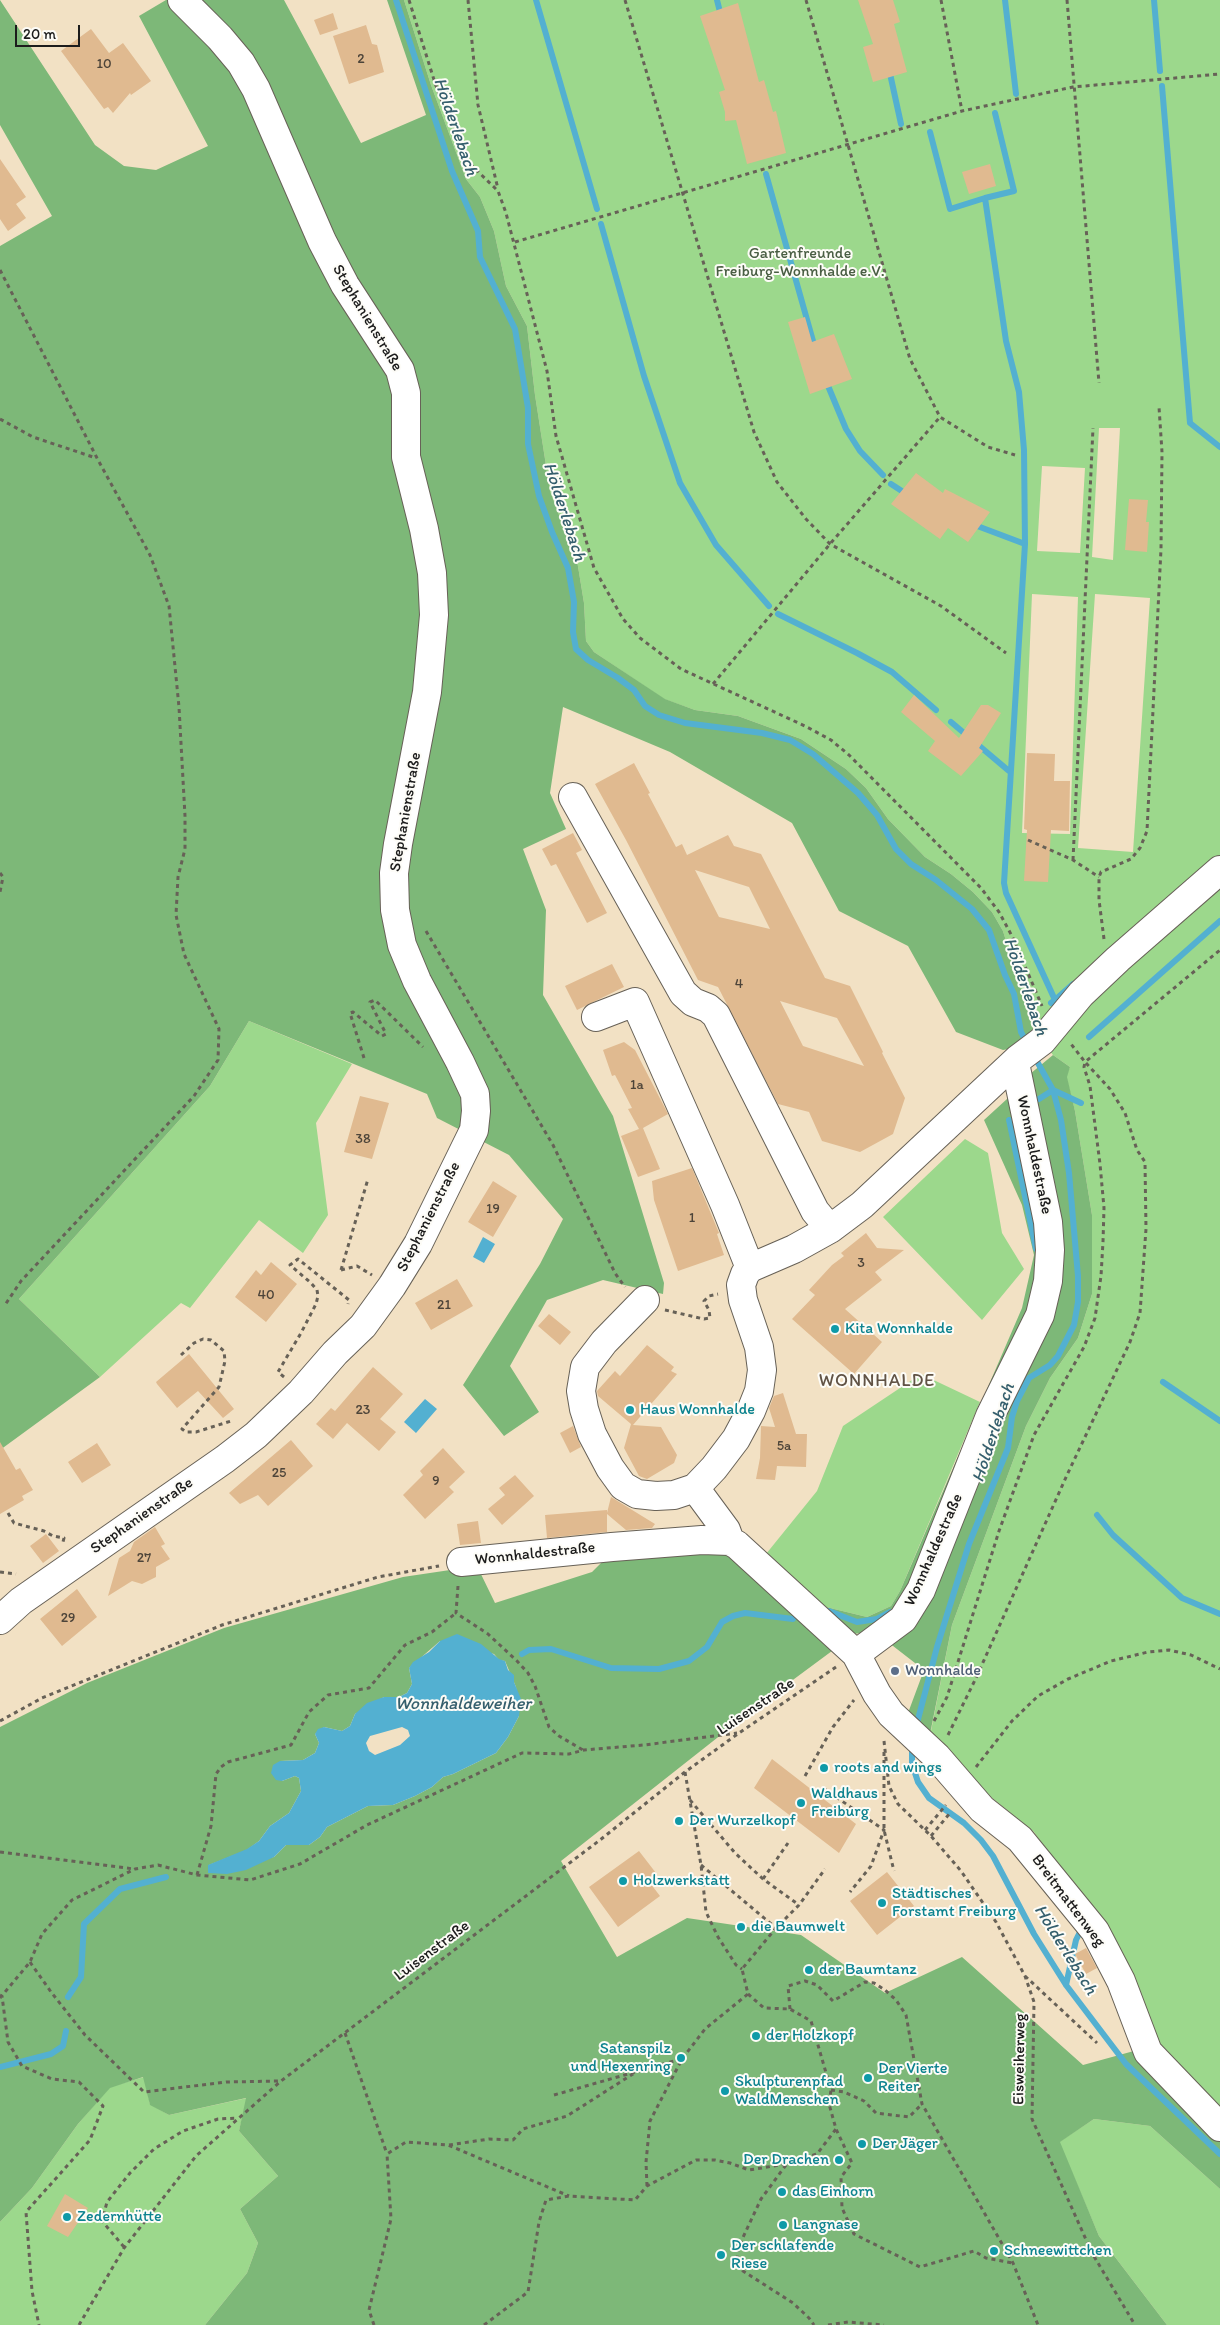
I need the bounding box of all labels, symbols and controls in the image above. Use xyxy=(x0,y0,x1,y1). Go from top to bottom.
scale bar xyxy=(18,15,82,47)
text: 20 m xyxy=(23,25,56,43)
house number: 2 xyxy=(357,51,365,67)
house number: 10 xyxy=(96,56,112,72)
water label: Hölderlebach xyxy=(428,75,482,179)
park label: Gartenfreunde Freiburg-Wonnhalde e.V. xyxy=(715,244,885,282)
street label: Stephanienstraße xyxy=(328,261,406,375)
water label: Hölderlebach xyxy=(538,460,590,564)
street label: Stephanienstraße xyxy=(386,751,426,873)
water label: Hölderlebach xyxy=(998,935,1052,1039)
house number: 4 xyxy=(735,976,743,992)
house number: 1a xyxy=(630,1077,644,1093)
street label: Wonnhaldestraße xyxy=(1012,1094,1056,1216)
house number: 38 xyxy=(355,1131,371,1147)
street label: Stephanienstraße xyxy=(393,1159,465,1275)
house number: 19 xyxy=(486,1201,500,1217)
house number: 1 xyxy=(689,1210,695,1226)
house number: 3 xyxy=(857,1255,865,1271)
house number: 40 xyxy=(257,1287,275,1303)
house number: 21 xyxy=(437,1297,451,1313)
place label: Kita Wonnhalde xyxy=(845,1319,953,1339)
marker: Kita Wonnhalde xyxy=(829,1323,841,1335)
district label: WONNHALDE xyxy=(818,1370,936,1392)
water label: Hölderlebach xyxy=(968,1381,1020,1485)
place label: Haus Wonnhalde xyxy=(640,1400,755,1420)
house number: 23 xyxy=(356,1402,370,1418)
marker: Haus Wonnhalde xyxy=(624,1404,636,1416)
house number: 5a xyxy=(777,1438,791,1454)
house number: 25 xyxy=(272,1465,286,1481)
street label: Stephanienstraße xyxy=(87,1473,197,1559)
house number: 9 xyxy=(432,1473,440,1489)
street label: Wonnhaldestraße xyxy=(901,1491,967,1609)
street label: Wonnhaldestraße xyxy=(474,1538,596,1570)
house number: 27 xyxy=(137,1550,151,1566)
house number: 29 xyxy=(61,1610,75,1626)
place label: Wonnhalde xyxy=(905,1661,981,1681)
marker: Wonnhalde xyxy=(889,1665,901,1677)
street label: Luisenstraße xyxy=(714,1674,798,1740)
water label: Wonnhaldeweiher xyxy=(395,1693,531,1715)
place label: roots and wings xyxy=(834,1758,942,1778)
marker: roots and wings xyxy=(818,1762,830,1774)
place label: Waldhaus Freiburg xyxy=(811,1784,878,1822)
marker: Waldhaus Freiburg xyxy=(795,1797,807,1809)
place label: Der Wurzelkopf xyxy=(689,1811,796,1831)
marker: Der Wurzelkopf xyxy=(673,1815,685,1827)
street label: Breitmattenweg xyxy=(1027,1851,1109,1951)
place label: Holzwerkstatt xyxy=(633,1871,730,1891)
marker: Holzwerkstatt xyxy=(617,1875,629,1887)
place label: Städtisches Forstamt Freiburg xyxy=(892,1884,1016,1922)
marker: Städtisches Forstamt Freiburg xyxy=(876,1897,888,1909)
water label: Hölderlebach xyxy=(1029,1901,1101,1999)
street label: Luisenstraße xyxy=(391,1916,473,1986)
place label: die Baumwelt xyxy=(751,1917,845,1937)
marker: die Baumwelt xyxy=(735,1921,747,1933)
place label: der Baumtanz xyxy=(819,1960,917,1980)
marker: der Baumtanz xyxy=(803,1964,815,1976)
street label: Eisweiherweg xyxy=(1010,2013,1030,2105)
place label: der Holzkopf xyxy=(766,2026,854,2046)
marker: der Holzkopf xyxy=(750,2030,762,2042)
place label: Satanspilz und Hexenring xyxy=(571,2039,671,2077)
marker: Satanspilz und Hexenring xyxy=(675,2052,687,2064)
place label: Der Vierte Reiter xyxy=(878,2059,947,2097)
place label: Skulpturenpfad WaldMenschen xyxy=(735,2072,843,2110)
marker: Der Vierte Reiter xyxy=(862,2072,874,2084)
marker: Skulpturenpfad WaldMenschen xyxy=(719,2085,731,2097)
place label: Der Jäger xyxy=(872,2134,938,2154)
marker: Der Jäger xyxy=(856,2138,868,2150)
place label: Der Drachen xyxy=(743,2150,829,2170)
marker: Der Drachen xyxy=(833,2154,845,2166)
place label: das Einhorn xyxy=(792,2182,874,2202)
marker: das Einhorn xyxy=(776,2186,788,2198)
place label: Zedernhütte xyxy=(77,2207,162,2227)
marker: Zedernhütte xyxy=(61,2211,73,2223)
place label: Langnase xyxy=(793,2215,858,2235)
marker: Langnase xyxy=(777,2219,789,2231)
place label: Der schlafende Riese xyxy=(731,2236,834,2274)
place label: Schneewittchen xyxy=(1004,2241,1112,2261)
marker: Schneewittchen xyxy=(988,2245,1000,2257)
marker: Der schlafende Riese xyxy=(715,2249,727,2261)

